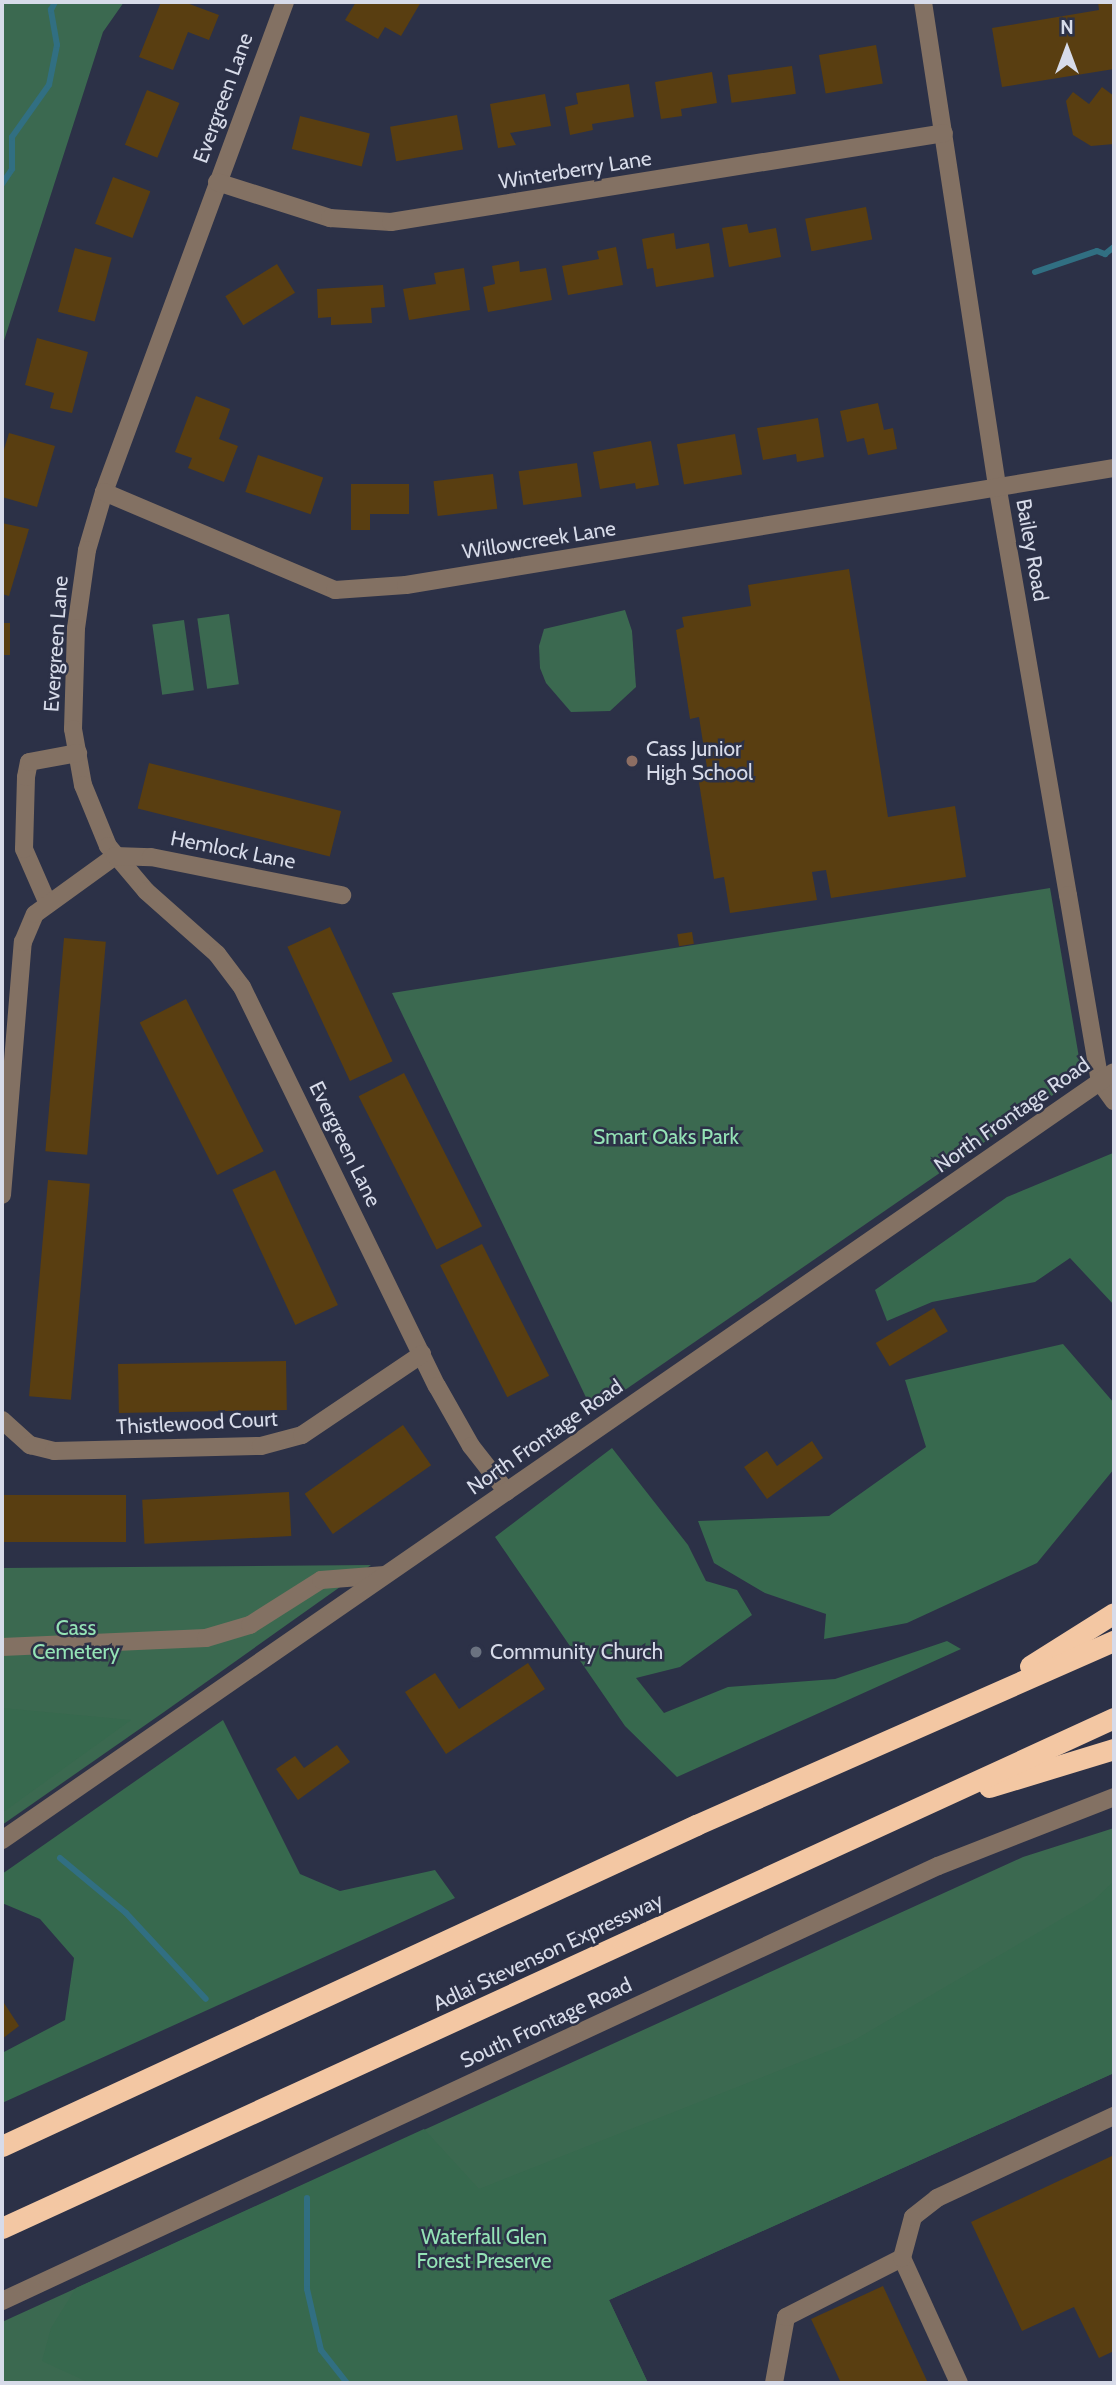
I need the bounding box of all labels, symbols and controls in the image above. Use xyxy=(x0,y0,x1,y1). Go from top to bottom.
north arrow xyxy=(1032,14,1102,84)
text: N xyxy=(1060,16,1074,39)
street label: Evergreen Lane xyxy=(188,30,258,166)
street label: Winterberry Lane xyxy=(497,145,653,195)
street label: Bailey Road xyxy=(1011,497,1053,603)
street label: Willowcreek Lane xyxy=(460,515,618,565)
street label: Evergreen Lane xyxy=(39,575,73,713)
place label: Cass Junior High School xyxy=(646,736,753,786)
marker: Cass Junior High School xyxy=(624,753,640,769)
street label: Hemlock Lane xyxy=(168,826,298,874)
street label: North Frontage Road xyxy=(929,1052,1095,1178)
street label: Evergreen Lane xyxy=(304,1077,386,1211)
park label: Smart Oaks Park xyxy=(593,1124,739,1150)
street label: North Frontage Road xyxy=(462,1374,628,1500)
street label: Thistlewood Court xyxy=(116,1406,278,1440)
park label: Cass Cemetery xyxy=(32,1615,120,1665)
place label: Community Church xyxy=(490,1639,663,1665)
marker: Community Church xyxy=(468,1644,484,1660)
street label: Adlai Stevenson Expressway xyxy=(429,1888,667,2016)
street label: South Frontage Road xyxy=(456,1972,636,2074)
park label: Waterfall Glen Forest Preserve xyxy=(416,2224,552,2274)

